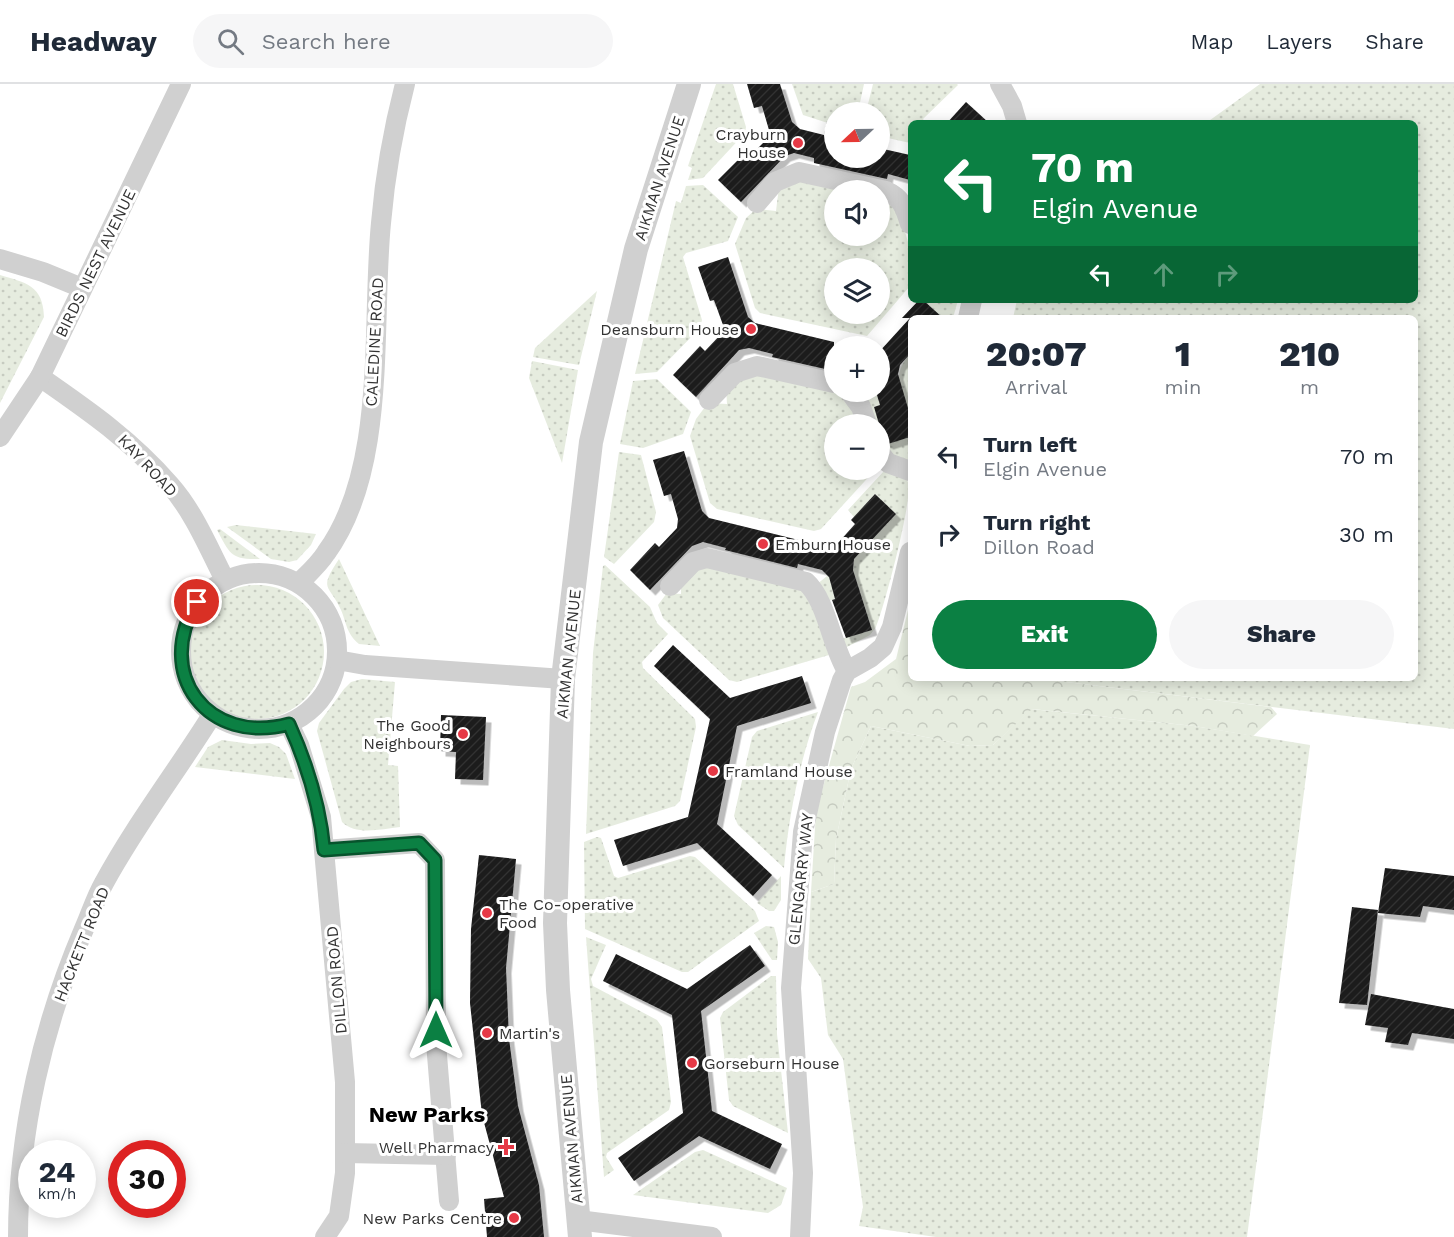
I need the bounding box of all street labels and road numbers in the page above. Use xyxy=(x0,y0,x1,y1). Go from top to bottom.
street label: AIKMAN AVENUE xyxy=(630,113,689,243)
street label: BIRDS NEST AVENUE xyxy=(51,186,140,340)
street label: CALEDINE ROAD xyxy=(362,277,387,407)
street label: KAY ROAD xyxy=(114,430,181,500)
street label: AIKMAN AVENUE xyxy=(552,588,585,720)
street label: GLENGARRY WAY xyxy=(784,812,817,946)
street label: HACKETT ROAD xyxy=(50,884,113,1004)
street label: DILLON ROAD xyxy=(322,925,351,1035)
street label: AIKMAN AVENUE xyxy=(556,1073,587,1205)

